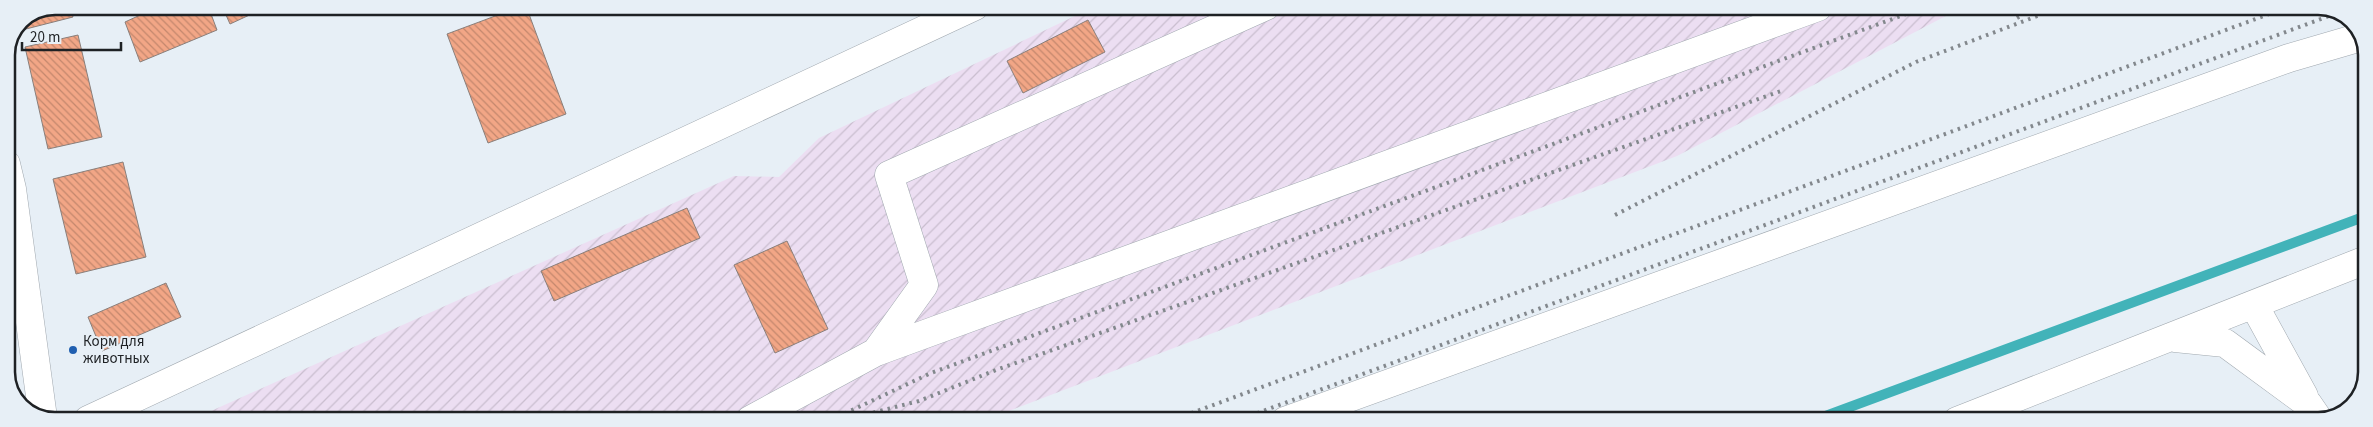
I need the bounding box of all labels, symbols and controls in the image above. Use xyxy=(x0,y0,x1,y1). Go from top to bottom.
scale bar xyxy=(22,20,121,52)
text: 20 m xyxy=(30,27,60,48)
place label: Корм для животных xyxy=(83,331,150,369)
marker: Корм для животных xyxy=(67,344,79,356)

